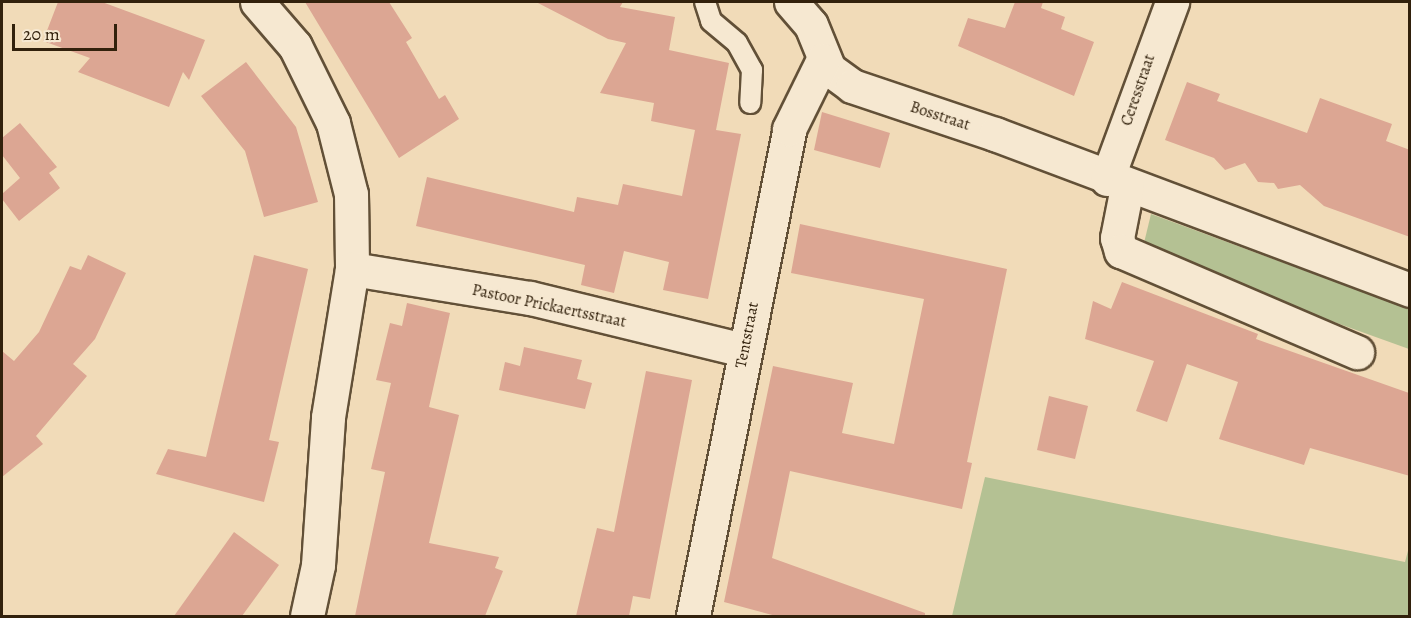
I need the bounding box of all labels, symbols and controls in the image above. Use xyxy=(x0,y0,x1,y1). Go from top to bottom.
scale bar xyxy=(15,12,120,50)
text: 20 m xyxy=(23,22,60,46)
street label: Ceresstraat xyxy=(1117,52,1159,128)
street label: Bosstraat xyxy=(908,97,972,135)
street label: Pastoor Prickaertsstraat xyxy=(470,280,628,332)
street label: Tentstraat xyxy=(731,300,763,370)

